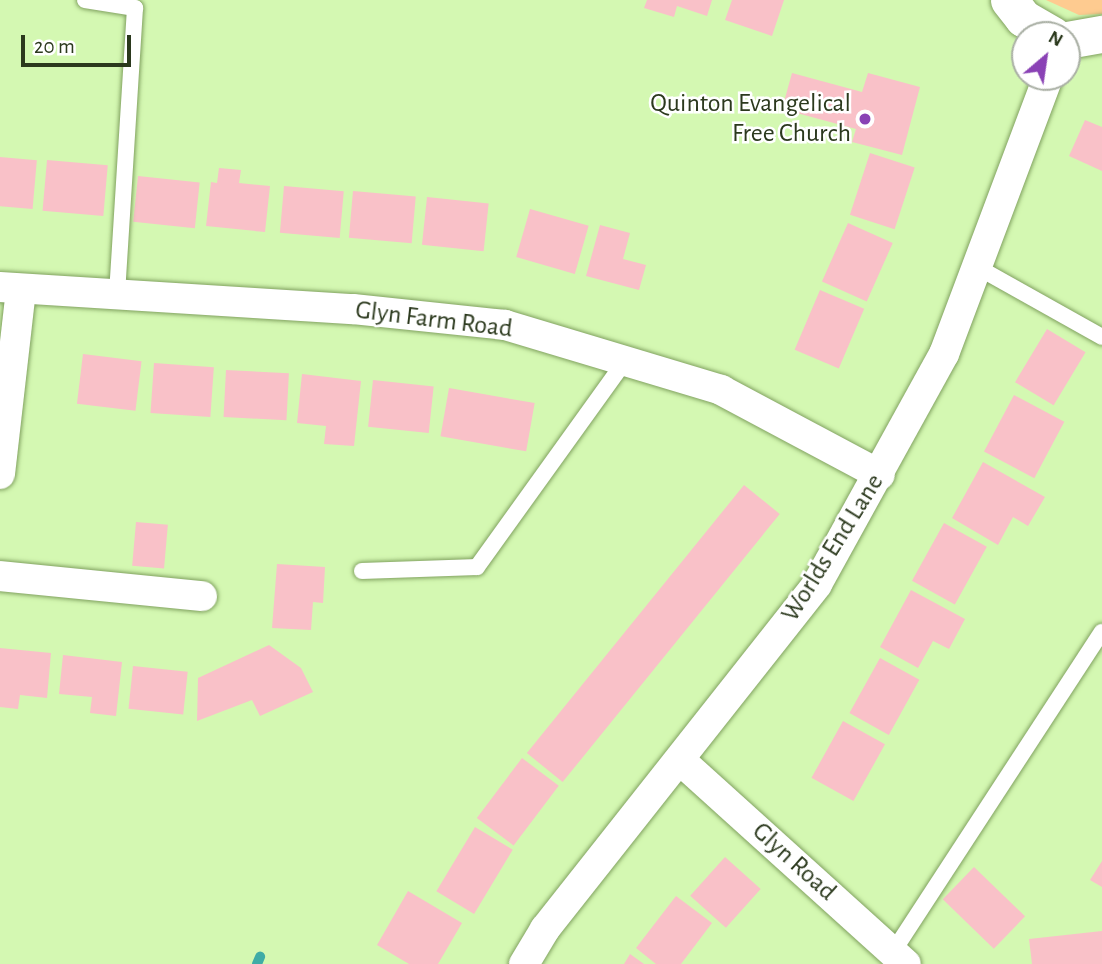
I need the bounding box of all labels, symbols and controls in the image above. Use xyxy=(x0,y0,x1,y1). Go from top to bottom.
scale bar xyxy=(24,21,135,65)
north arrow xyxy=(1011,21,1081,91)
text: N xyxy=(1045,27,1066,50)
text: 20 m xyxy=(34,36,75,57)
place label: Quinton Evangelical Free Church xyxy=(650,88,851,150)
marker: Quinton Evangelical Free Church xyxy=(857,111,873,127)
street label: Glyn Farm Road xyxy=(354,295,514,345)
street label: Worlds End Lane xyxy=(775,468,891,628)
street label: Glyn Road xyxy=(746,816,842,908)

